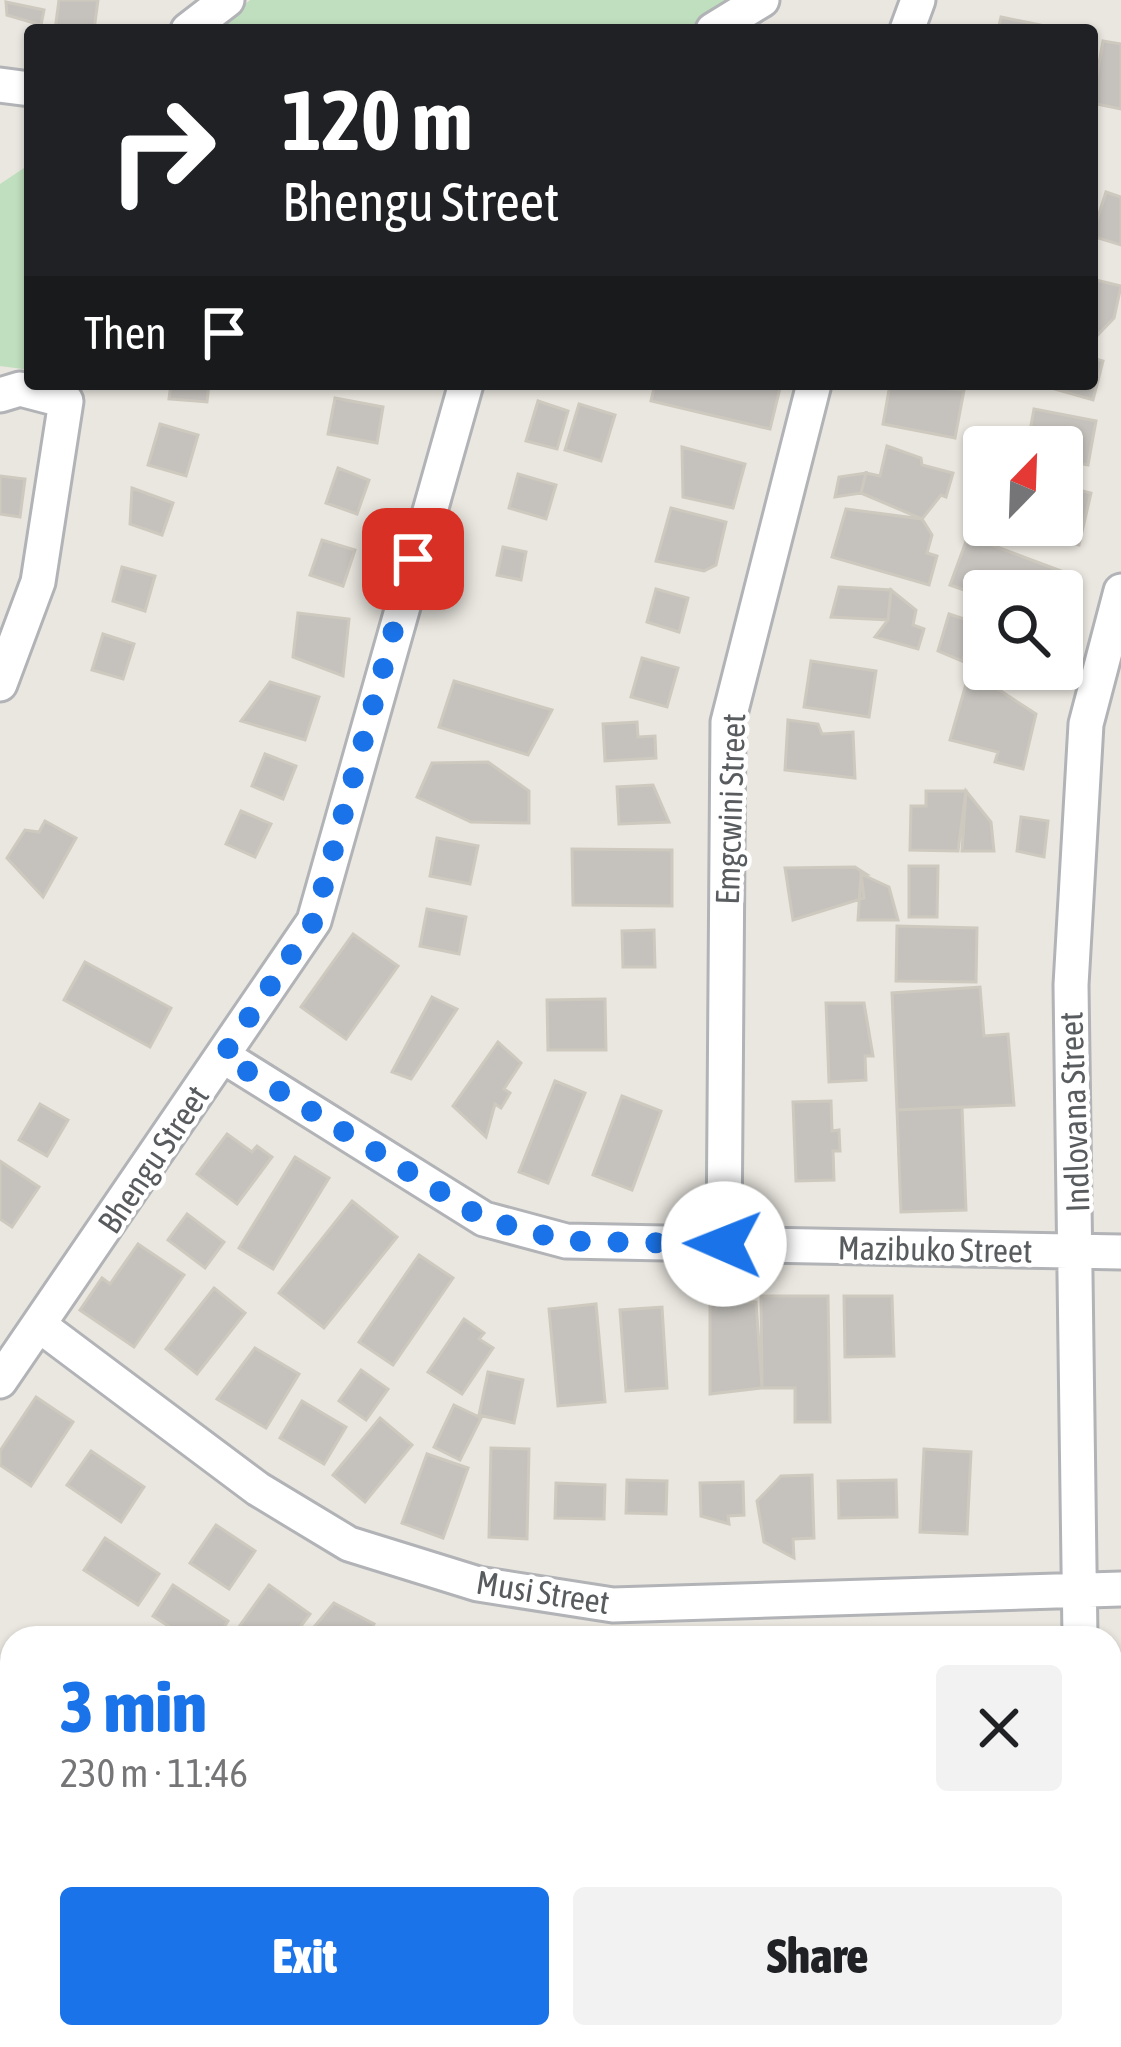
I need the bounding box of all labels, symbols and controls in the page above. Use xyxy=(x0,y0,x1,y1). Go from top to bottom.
icon: right xyxy=(84,72,240,228)
text: 120 m xyxy=(282,72,472,168)
text: Bhengu Street xyxy=(282,171,560,232)
icon: arrive xyxy=(191,300,257,366)
text: Then xyxy=(84,307,167,359)
north arrow xyxy=(963,426,1083,546)
map controls xyxy=(963,426,1083,690)
pin xyxy=(362,508,464,610)
icon: arrive xyxy=(380,526,446,592)
button: search xyxy=(963,570,1083,690)
street label: Emgcwini Street xyxy=(708,713,752,905)
street label: Indlovana Street xyxy=(1052,1011,1096,1213)
street label: Bhengu Street xyxy=(90,1078,216,1240)
position arrow xyxy=(661,1181,787,1307)
street label: Mazibuko Street xyxy=(837,1228,1033,1270)
street label: Musi Street xyxy=(474,1563,612,1621)
text: 3 min xyxy=(60,1665,207,1747)
button: close xyxy=(936,1665,1062,1791)
text: 230 m · 11:46 xyxy=(60,1751,248,1795)
button: Exit xyxy=(60,1887,549,2025)
button: Share xyxy=(573,1887,1062,2025)

